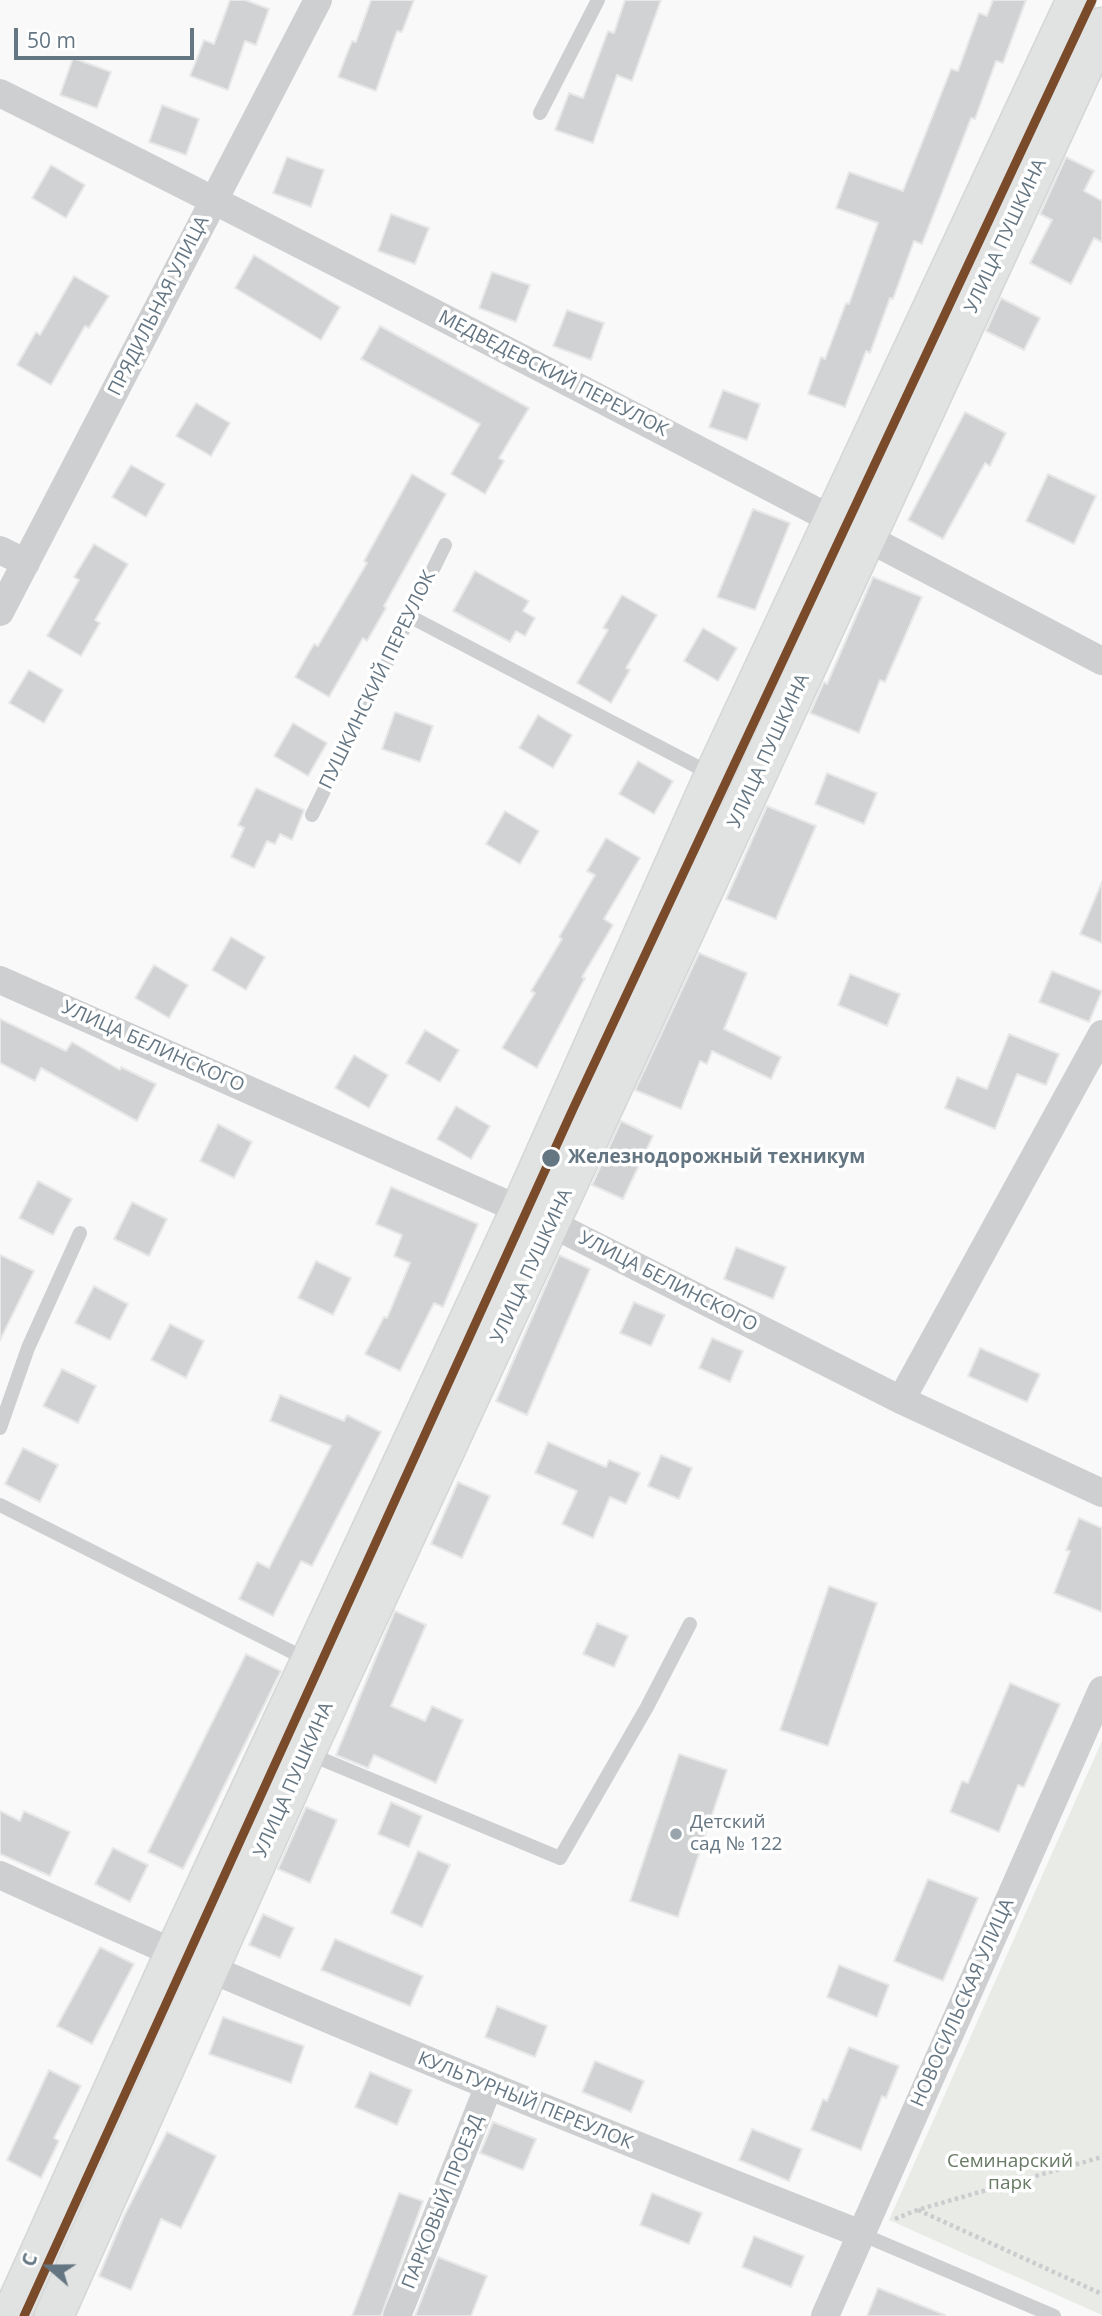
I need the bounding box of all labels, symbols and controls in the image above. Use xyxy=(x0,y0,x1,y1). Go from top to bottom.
scale bar xyxy=(18,14,198,58)
text: 50 m xyxy=(27,26,76,54)
street label: УЛИЦА ПУШКИНА xyxy=(960,155,1052,317)
street label: ПРЯДИЛЬНАЯ УЛИЦА xyxy=(104,212,214,400)
street label: МЕДВЕДЕВСКИЙ ПЕРЕУЛОК xyxy=(434,306,672,442)
street label: ПУШКИНСКИЙ ПЕРЕУЛОК xyxy=(315,567,441,793)
street label: УЛИЦА ПУШКИНА xyxy=(723,670,815,832)
street label: УЛИЦА БЕЛИНСКОГО xyxy=(58,996,248,1098)
marker: Железнодорожный техникум xyxy=(540,1147,562,1169)
place label: Железнодорожный техникум xyxy=(568,1147,865,1169)
street label: УЛИЦА ПУШКИНА xyxy=(486,1185,578,1347)
street label: УЛИЦА БЕЛИНСКОГО xyxy=(575,1227,761,1337)
street label: УЛИЦА ПУШКИНА xyxy=(249,1699,339,1861)
place label: Детский сад № 122 xyxy=(690,1812,782,1856)
marker: Детский сад № 122 xyxy=(668,1826,684,1842)
street label: НОВОСИЛЬСКАЯ УЛИЦА xyxy=(907,1895,1019,2111)
street label: КУЛЬТУРНЫЙ ПЕРЕУЛОК xyxy=(414,2047,636,2155)
street label: ПАРКОВЫЙ ПРОЕЗД xyxy=(398,2111,488,2293)
park label: Семинарский парк xyxy=(947,2151,1073,2195)
north arrow xyxy=(14,2232,84,2302)
text: С xyxy=(15,2250,44,2270)

